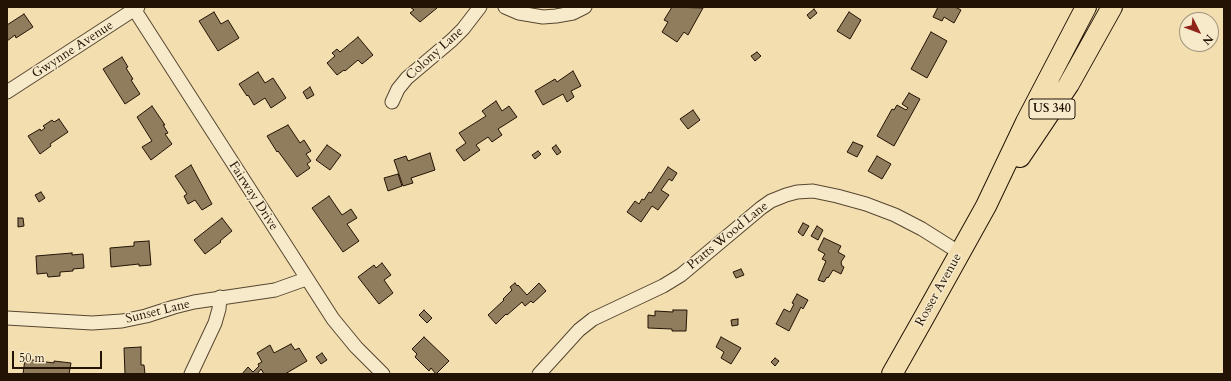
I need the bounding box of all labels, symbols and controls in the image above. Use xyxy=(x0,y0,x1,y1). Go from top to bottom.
north arrow xyxy=(1179,12,1219,52)
street label: Gwynne Avenue xyxy=(29,18,117,82)
street label: Colony Lane xyxy=(403,24,467,84)
text: N xyxy=(1199,31,1216,48)
road number: US 340 xyxy=(1029,99,1075,119)
street label: Fairway Drive xyxy=(225,159,281,233)
street label: Pratts Wood Lane xyxy=(684,199,772,273)
street label: Rosser Avenue xyxy=(913,251,965,329)
street label: Sunset Lane xyxy=(124,296,192,328)
scale bar xyxy=(14,343,104,369)
text: 50 m xyxy=(19,350,45,366)

